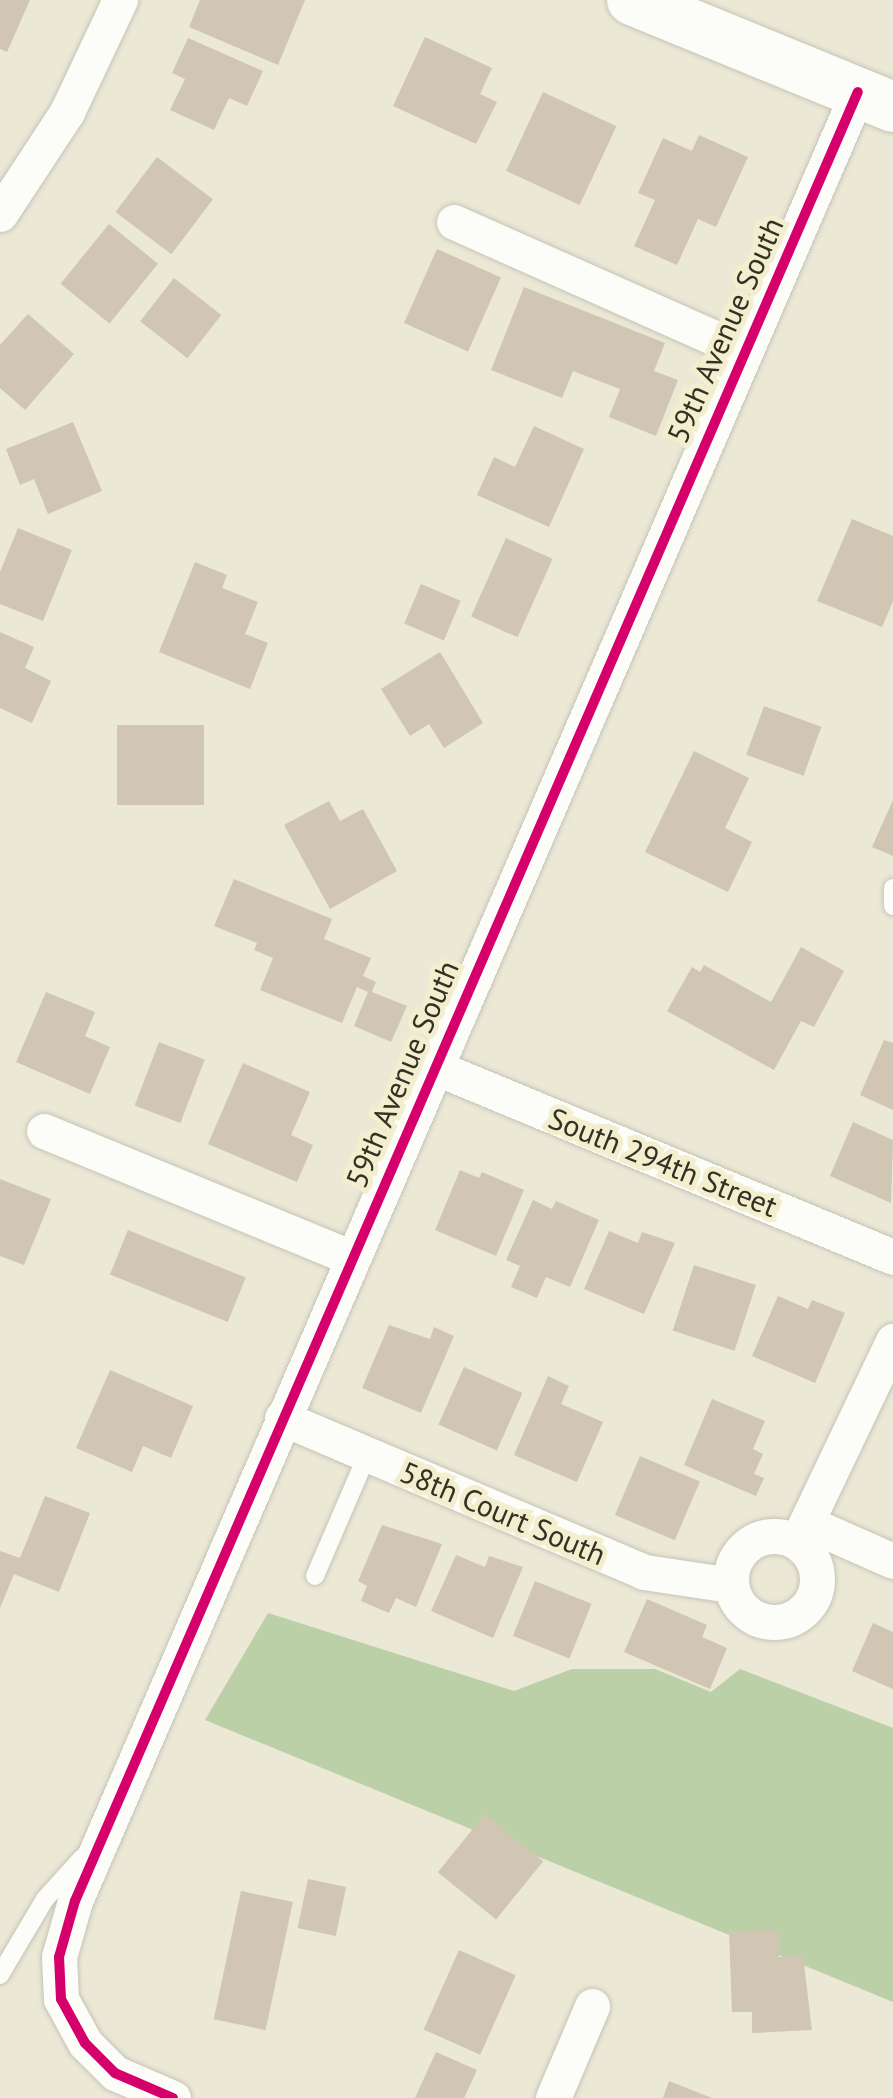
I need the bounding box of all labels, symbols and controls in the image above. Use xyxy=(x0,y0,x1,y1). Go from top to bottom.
street label: 59th Avenue South xyxy=(659,211,791,449)
street label: 59th Avenue South xyxy=(338,955,466,1193)
street label: South 294th Street xyxy=(544,1100,782,1224)
street label: 58th Court South xyxy=(395,1454,611,1572)

